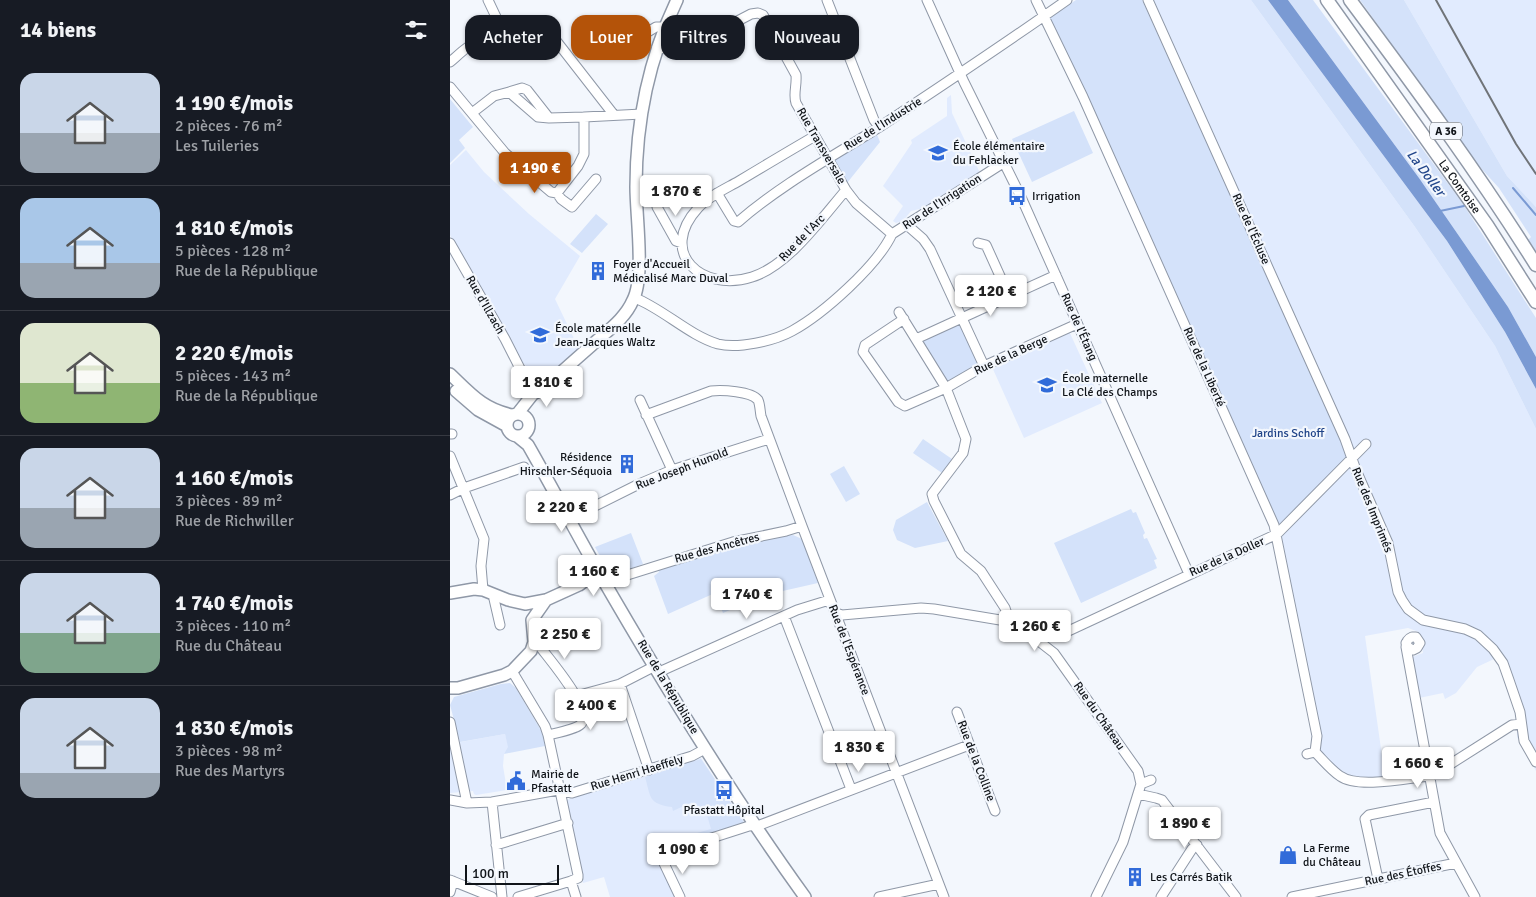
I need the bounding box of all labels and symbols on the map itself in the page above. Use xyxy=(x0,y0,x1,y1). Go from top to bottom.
street label: Rue de l'Industrie xyxy=(841,94,925,154)
street label: Rue Transversale xyxy=(793,105,849,187)
road number: A 36 xyxy=(1430,122,1462,140)
place label: École élémentaire du Fehlacker xyxy=(953,139,1045,168)
school or university icon: École élémentaire du Fehlacker xyxy=(927,142,949,164)
water label: La Doller xyxy=(1403,146,1450,201)
pin: 1 190 € xyxy=(489,152,581,194)
street label: La Comtoise xyxy=(1435,157,1484,217)
street label: Rue de l'Irrigation xyxy=(900,171,984,233)
pin: 1 870 € xyxy=(630,174,722,217)
bus stop icon: Irrigation xyxy=(1006,185,1028,207)
place label: Irrigation xyxy=(1032,189,1080,204)
street label: Rue de l'Écluse xyxy=(1229,191,1273,267)
street label: Rue de l'Arc xyxy=(776,211,828,265)
place label: Foyer d'Accueil Médicalisé Marc Duval xyxy=(613,257,729,286)
building icon: Foyer d'Accueil Médicalisé Marc Duval xyxy=(587,260,609,282)
street label: Rue d'Illzach xyxy=(462,273,508,337)
pin: 2 120 € xyxy=(945,274,1037,317)
street label: Rue de l'Étang xyxy=(1057,291,1101,363)
place label: École maternelle Jean-Jacques Waltz xyxy=(555,321,655,350)
school or university icon: École maternelle Jean-Jacques Waltz xyxy=(529,324,551,346)
street label: Rue de la Liberté xyxy=(1180,325,1228,409)
street label: Rue de la Berge xyxy=(972,331,1050,379)
pin: 1 810 € xyxy=(501,366,593,408)
place label: École maternelle La Clé des Champs xyxy=(1062,371,1157,400)
school or university icon: École maternelle La Clé des Champs xyxy=(1036,374,1058,396)
park label: Jardins Schoff xyxy=(1252,426,1325,441)
street label: Rue Joseph Hunold xyxy=(634,444,730,494)
place label: Résidence Hirschler-Séquoia xyxy=(520,450,612,479)
building icon: Résidence Hirschler-Séquoia xyxy=(616,453,638,475)
street label: Rue des Imprimés xyxy=(1348,465,1396,555)
pin: 2 220 € xyxy=(516,490,608,533)
street label: Rue des Ancêtres xyxy=(673,529,761,567)
street label: Rue de la Doller xyxy=(1187,534,1267,580)
pin: 1 160 € xyxy=(548,554,640,597)
pin: 1 740 € xyxy=(701,578,793,620)
street label: Rue de l'Espérance xyxy=(825,603,873,697)
pin: 1 260 € xyxy=(989,610,1081,652)
pin: 2 250 € xyxy=(519,618,611,660)
street label: Rue de la République xyxy=(634,637,702,737)
street label: Rue du Château xyxy=(1070,679,1128,753)
pin: 2 400 € xyxy=(545,688,637,731)
street label: Rue de la Colline xyxy=(954,718,998,804)
pin: 1 830 € xyxy=(813,730,905,773)
pin: 1 660 € xyxy=(1372,746,1464,789)
street label: Rue Henri Haeffely xyxy=(589,752,685,794)
place label: Mairie de Pfastatt xyxy=(531,767,579,796)
public building icon: Mairie de Pfastatt xyxy=(505,770,527,792)
bus stop icon: Pfastatt Hôpital xyxy=(713,779,735,801)
place label: Pfastatt Hôpital xyxy=(683,803,765,818)
pin: 1 890 € xyxy=(1139,806,1231,849)
pin: 1 090 € xyxy=(637,832,729,875)
place label: La Ferme du Château xyxy=(1303,841,1361,870)
shop icon: La Ferme du Château xyxy=(1277,844,1299,866)
street label: Rue des Étoffes xyxy=(1363,859,1443,889)
scale bar xyxy=(465,862,559,885)
building icon: Les Carrés Batik xyxy=(1124,866,1146,888)
place label: Les Carrés Batik xyxy=(1150,870,1232,885)

